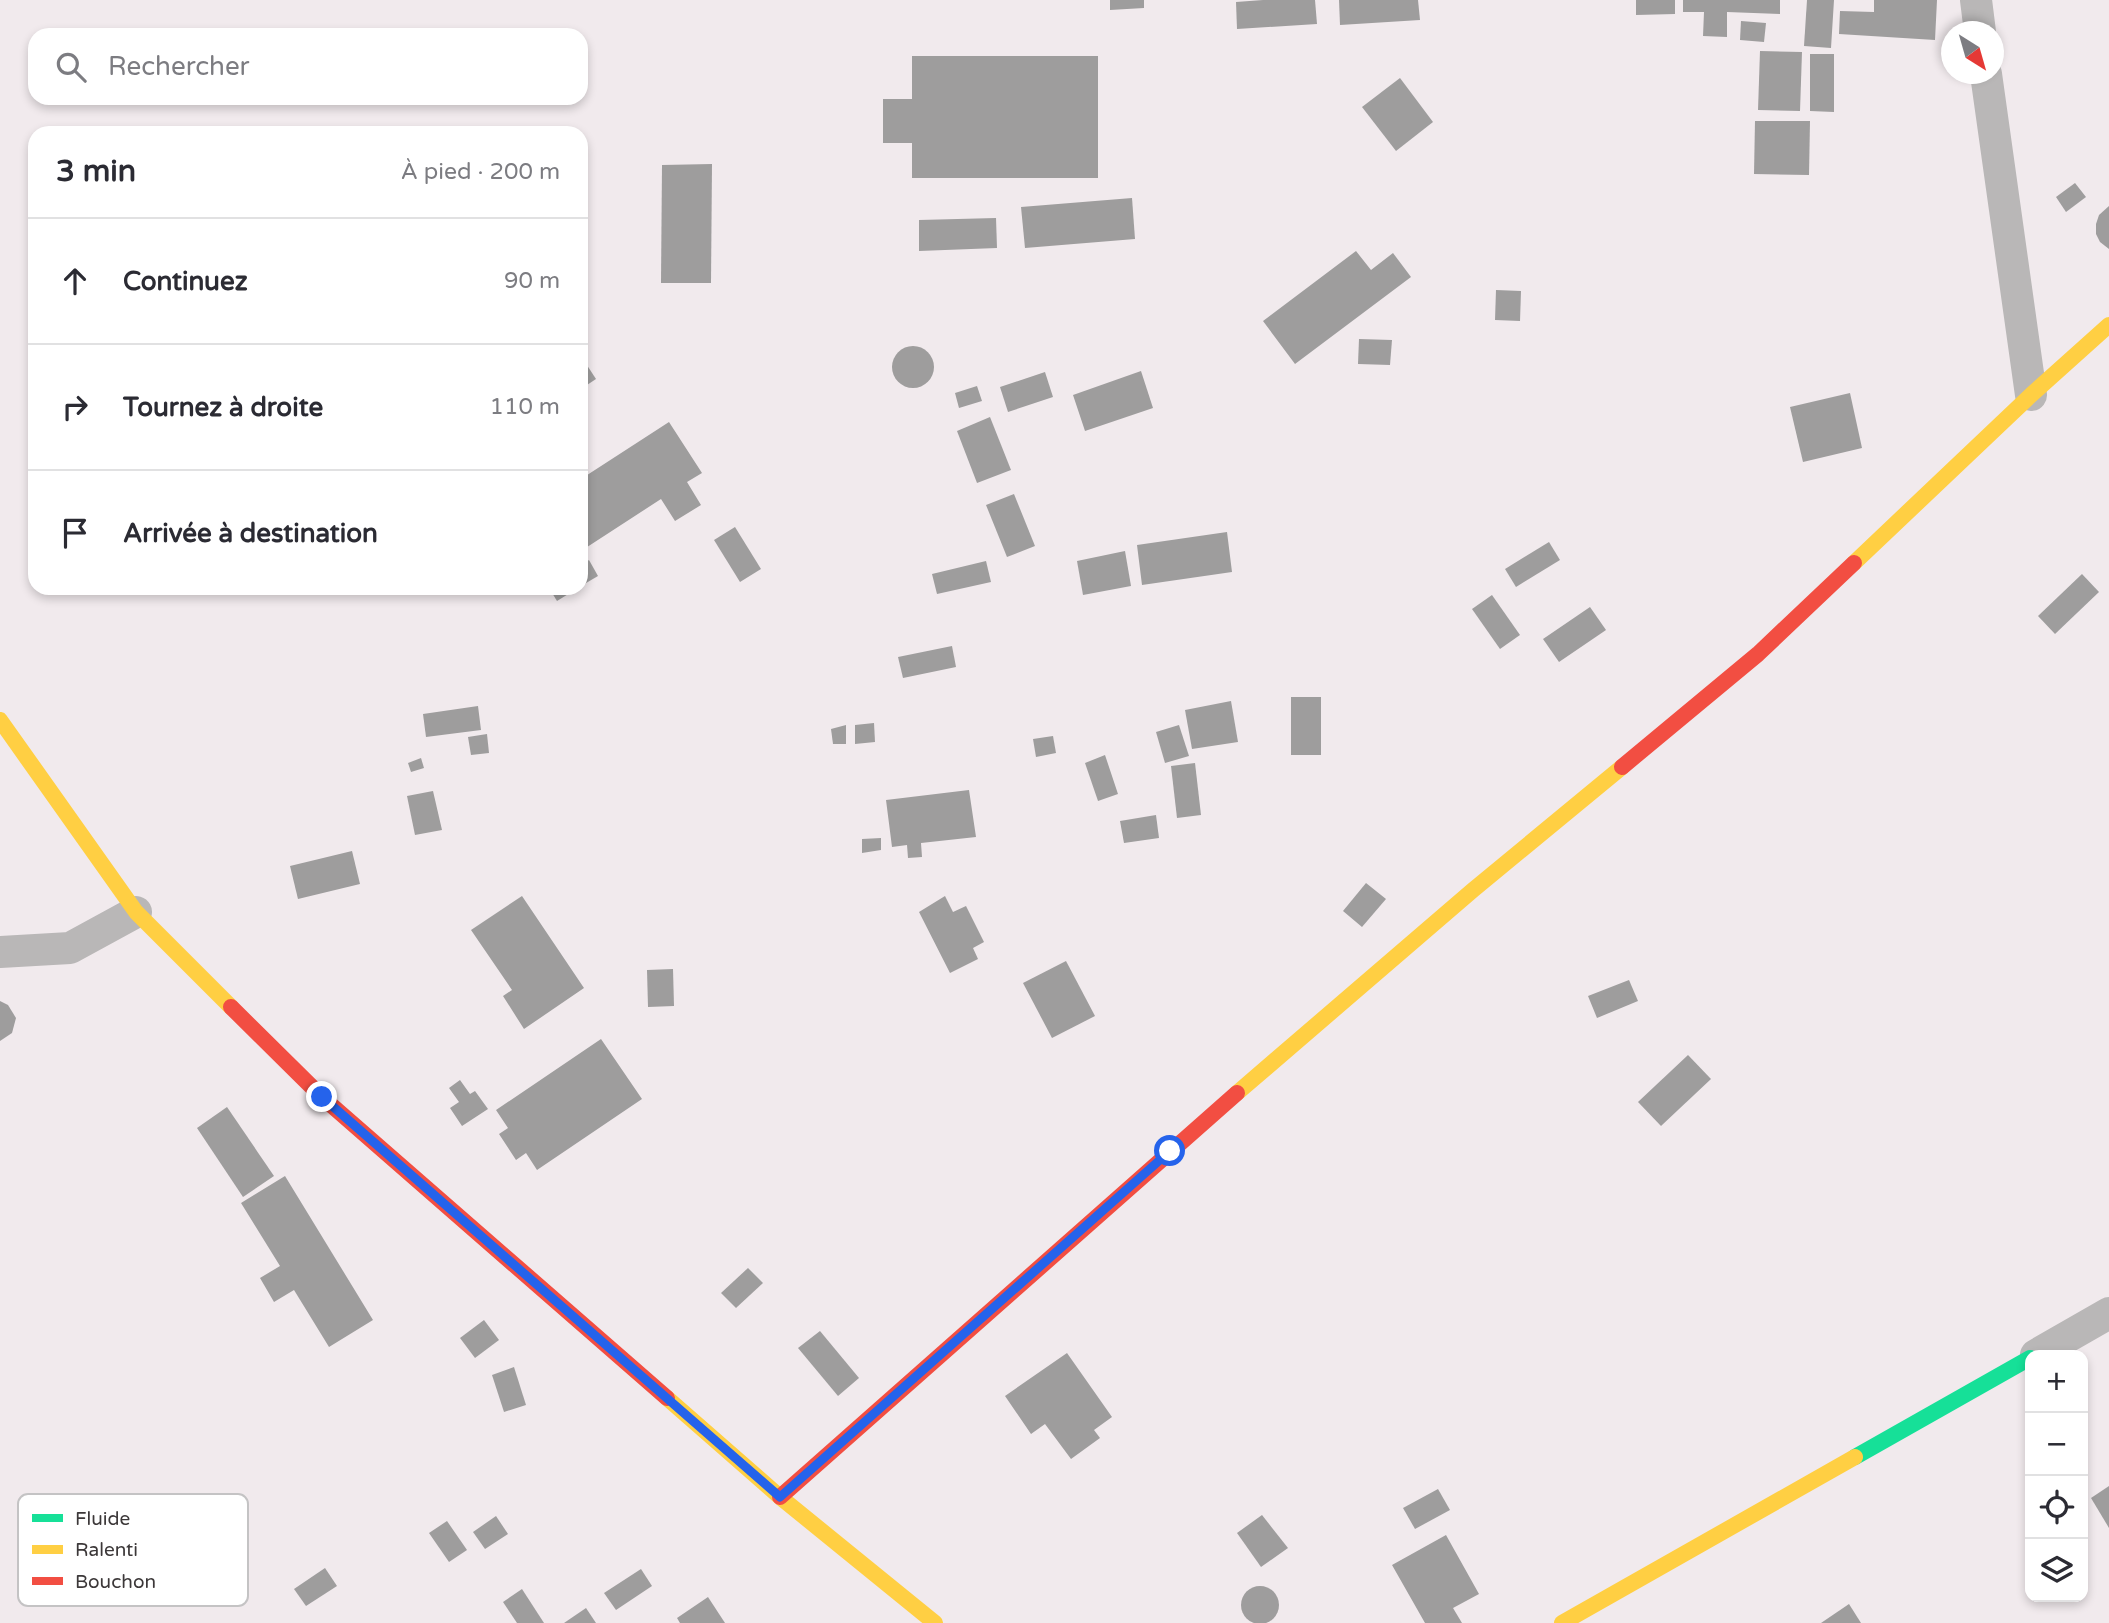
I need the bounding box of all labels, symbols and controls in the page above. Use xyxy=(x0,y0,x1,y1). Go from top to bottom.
north arrow xyxy=(1941,21,2004,84)
search box xyxy=(28,28,588,105)
icon: search xyxy=(52,48,90,86)
text: Rechercher xyxy=(108,51,250,82)
text: 3 min xyxy=(56,153,136,190)
text: À pied · 200 m xyxy=(401,158,560,186)
icon: ahead xyxy=(56,262,94,300)
text: Continuez xyxy=(123,266,248,297)
text: 90 m xyxy=(504,267,560,295)
icon: right xyxy=(56,388,94,426)
text: Tournez à droite xyxy=(123,392,323,423)
text: 110 m xyxy=(490,393,560,421)
icon: arrive xyxy=(56,514,94,552)
text: Arrivée à destination xyxy=(123,518,378,549)
route end xyxy=(306,1081,337,1112)
route start xyxy=(1154,1135,1185,1166)
map controls xyxy=(2025,1350,2088,1602)
button: + xyxy=(2025,1350,2088,1413)
button: − xyxy=(2025,1413,2088,1476)
button: locate xyxy=(2025,1476,2088,1539)
legend xyxy=(18,1494,248,1606)
text: Fluide xyxy=(75,1508,130,1530)
text: Ralenti xyxy=(75,1539,138,1561)
button: layers xyxy=(2025,1539,2088,1602)
text: Bouchon xyxy=(75,1571,156,1593)

